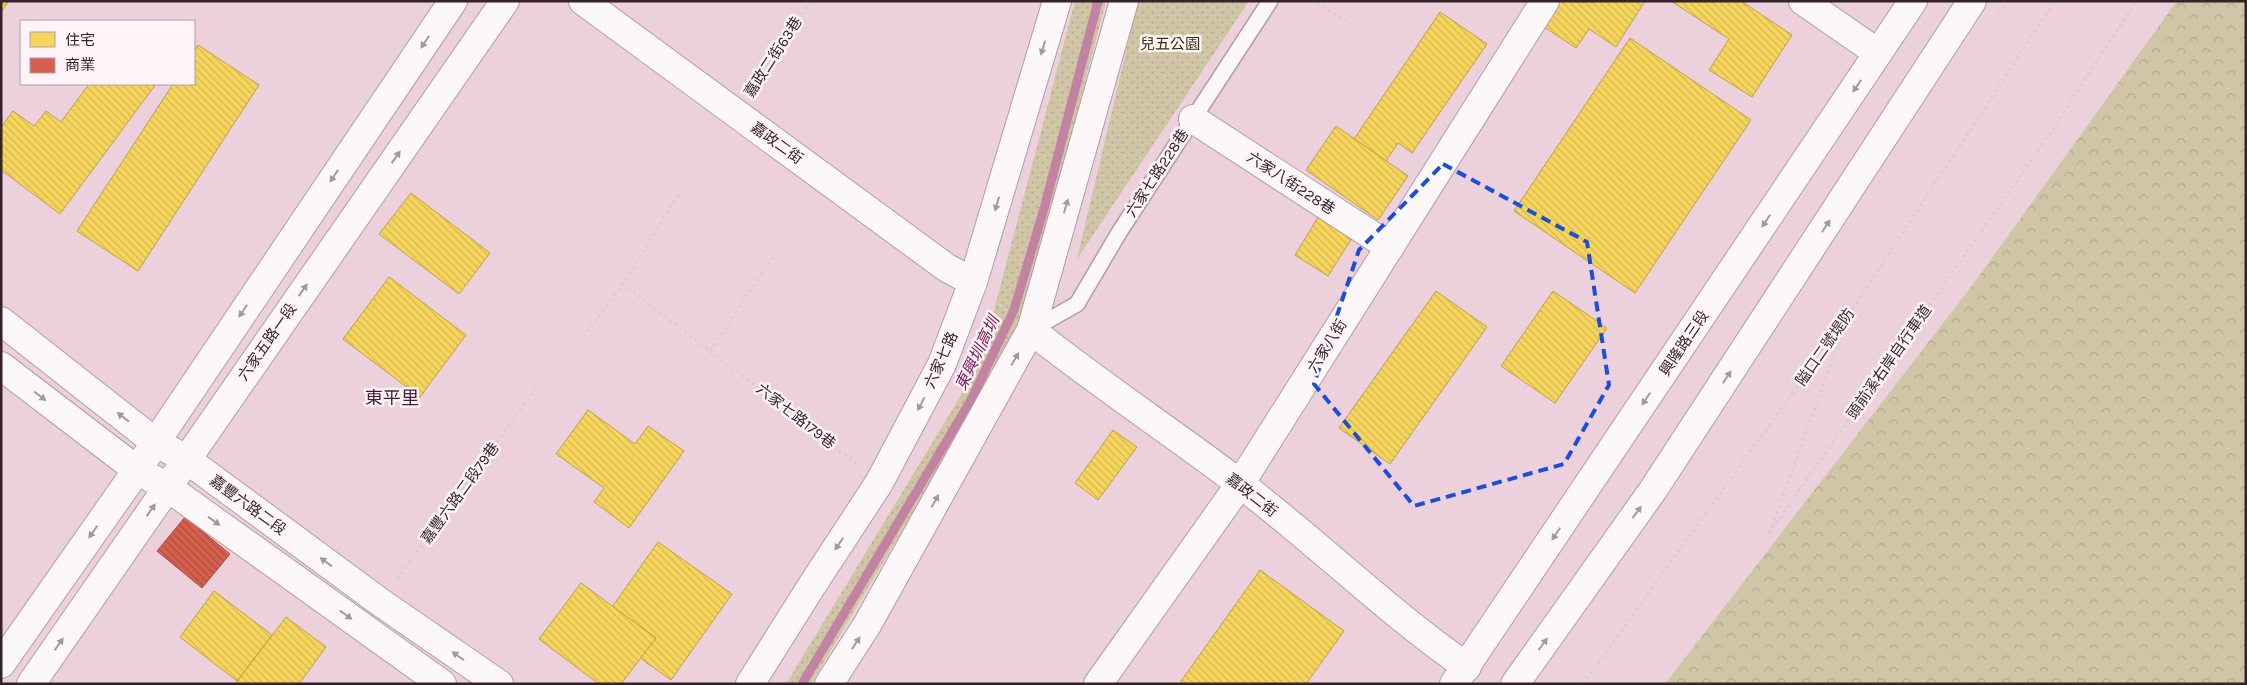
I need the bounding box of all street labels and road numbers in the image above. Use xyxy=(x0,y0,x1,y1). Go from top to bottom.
street label: 嘉政二街63巷 xyxy=(740,13,806,101)
street label: 嘉政二街 xyxy=(747,118,807,168)
street label: 六家七路228巷 xyxy=(1122,125,1192,221)
street label: 六家八街228巷 xyxy=(1243,148,1339,218)
street label: 六家五路一段 xyxy=(234,300,300,384)
street label: 頭前溪右岸自行車道 xyxy=(1843,302,1935,422)
street label: 隘口二號堤防 xyxy=(1792,305,1858,389)
street label: 興隆路三段 xyxy=(1656,307,1712,379)
street label: 六家八街 xyxy=(1303,316,1351,376)
street label: 六家七路 xyxy=(921,329,961,391)
street label: 六家七路179巷 xyxy=(753,379,839,453)
street label: 嘉豐六路二段79巷 xyxy=(417,439,503,547)
street label: 嘉政二街 xyxy=(1223,469,1281,521)
street label: 嘉豐六路二段 xyxy=(206,471,290,539)

